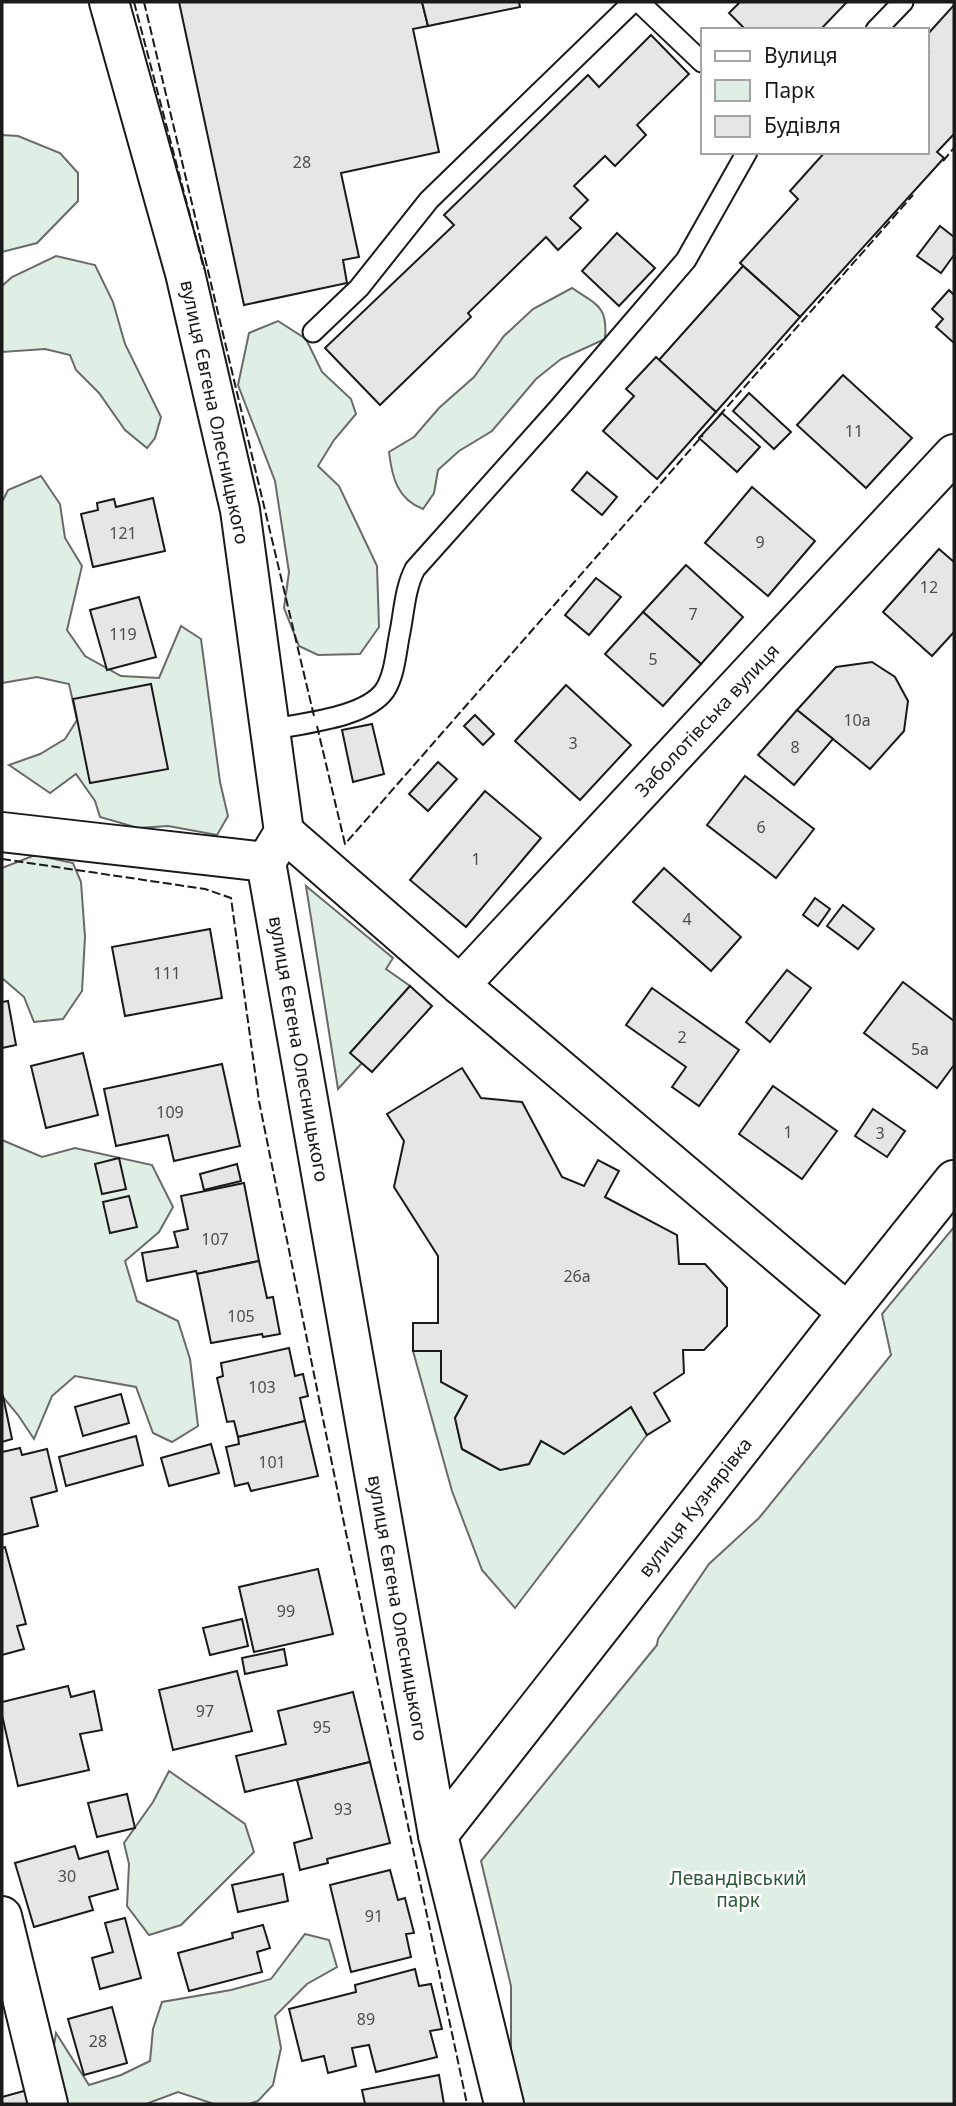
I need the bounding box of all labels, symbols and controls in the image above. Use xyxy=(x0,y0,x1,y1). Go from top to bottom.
legend xyxy=(701,28,928,154)
text: Вулиця xyxy=(764,41,838,69)
text: Парк xyxy=(764,76,815,104)
text: Будівля xyxy=(764,111,841,139)
house number: 28 xyxy=(293,151,311,173)
street label: вулиця Євгена Олесницького xyxy=(174,277,256,547)
house number: 11 xyxy=(845,420,863,442)
house number: 121 xyxy=(109,522,137,544)
house number: 9 xyxy=(755,531,765,553)
house number: 12 xyxy=(920,576,938,598)
house number: 7 xyxy=(688,603,698,625)
house number: 119 xyxy=(109,623,137,645)
street label: Заболотівська вулиця xyxy=(629,638,785,802)
house number: 5 xyxy=(648,648,658,670)
house number: 10а xyxy=(843,709,871,731)
house number: 3 xyxy=(568,732,578,754)
house number: 8 xyxy=(790,736,800,758)
house number: 6 xyxy=(756,816,766,838)
house number: 1 xyxy=(471,848,481,870)
house number: 4 xyxy=(682,908,692,930)
street label: вулиця Євгена Олесницького xyxy=(263,914,335,1184)
house number: 111 xyxy=(153,962,181,984)
house number: 2 xyxy=(677,1026,687,1048)
house number: 5а xyxy=(911,1038,929,1060)
house number: 109 xyxy=(156,1101,184,1123)
house number: 1 xyxy=(783,1121,793,1143)
house number: 3 xyxy=(875,1122,885,1144)
house number: 107 xyxy=(201,1228,229,1250)
house number: 26а xyxy=(563,1265,591,1287)
house number: 105 xyxy=(227,1305,255,1327)
house number: 103 xyxy=(248,1376,276,1398)
street label: вулиця Кузнярівка xyxy=(632,1432,758,1582)
house number: 101 xyxy=(258,1451,286,1473)
street label: вулиця Євгена Олесницького xyxy=(362,1473,434,1743)
house number: 99 xyxy=(277,1600,295,1622)
house number: 97 xyxy=(196,1700,214,1722)
house number: 95 xyxy=(313,1716,331,1738)
house number: 93 xyxy=(334,1798,352,1820)
house number: 30 xyxy=(58,1865,76,1887)
park label: Левандівський парк xyxy=(669,1865,807,1913)
house number: 91 xyxy=(365,1905,383,1927)
house number: 89 xyxy=(357,2008,375,2030)
house number: 28 xyxy=(89,2030,107,2052)

